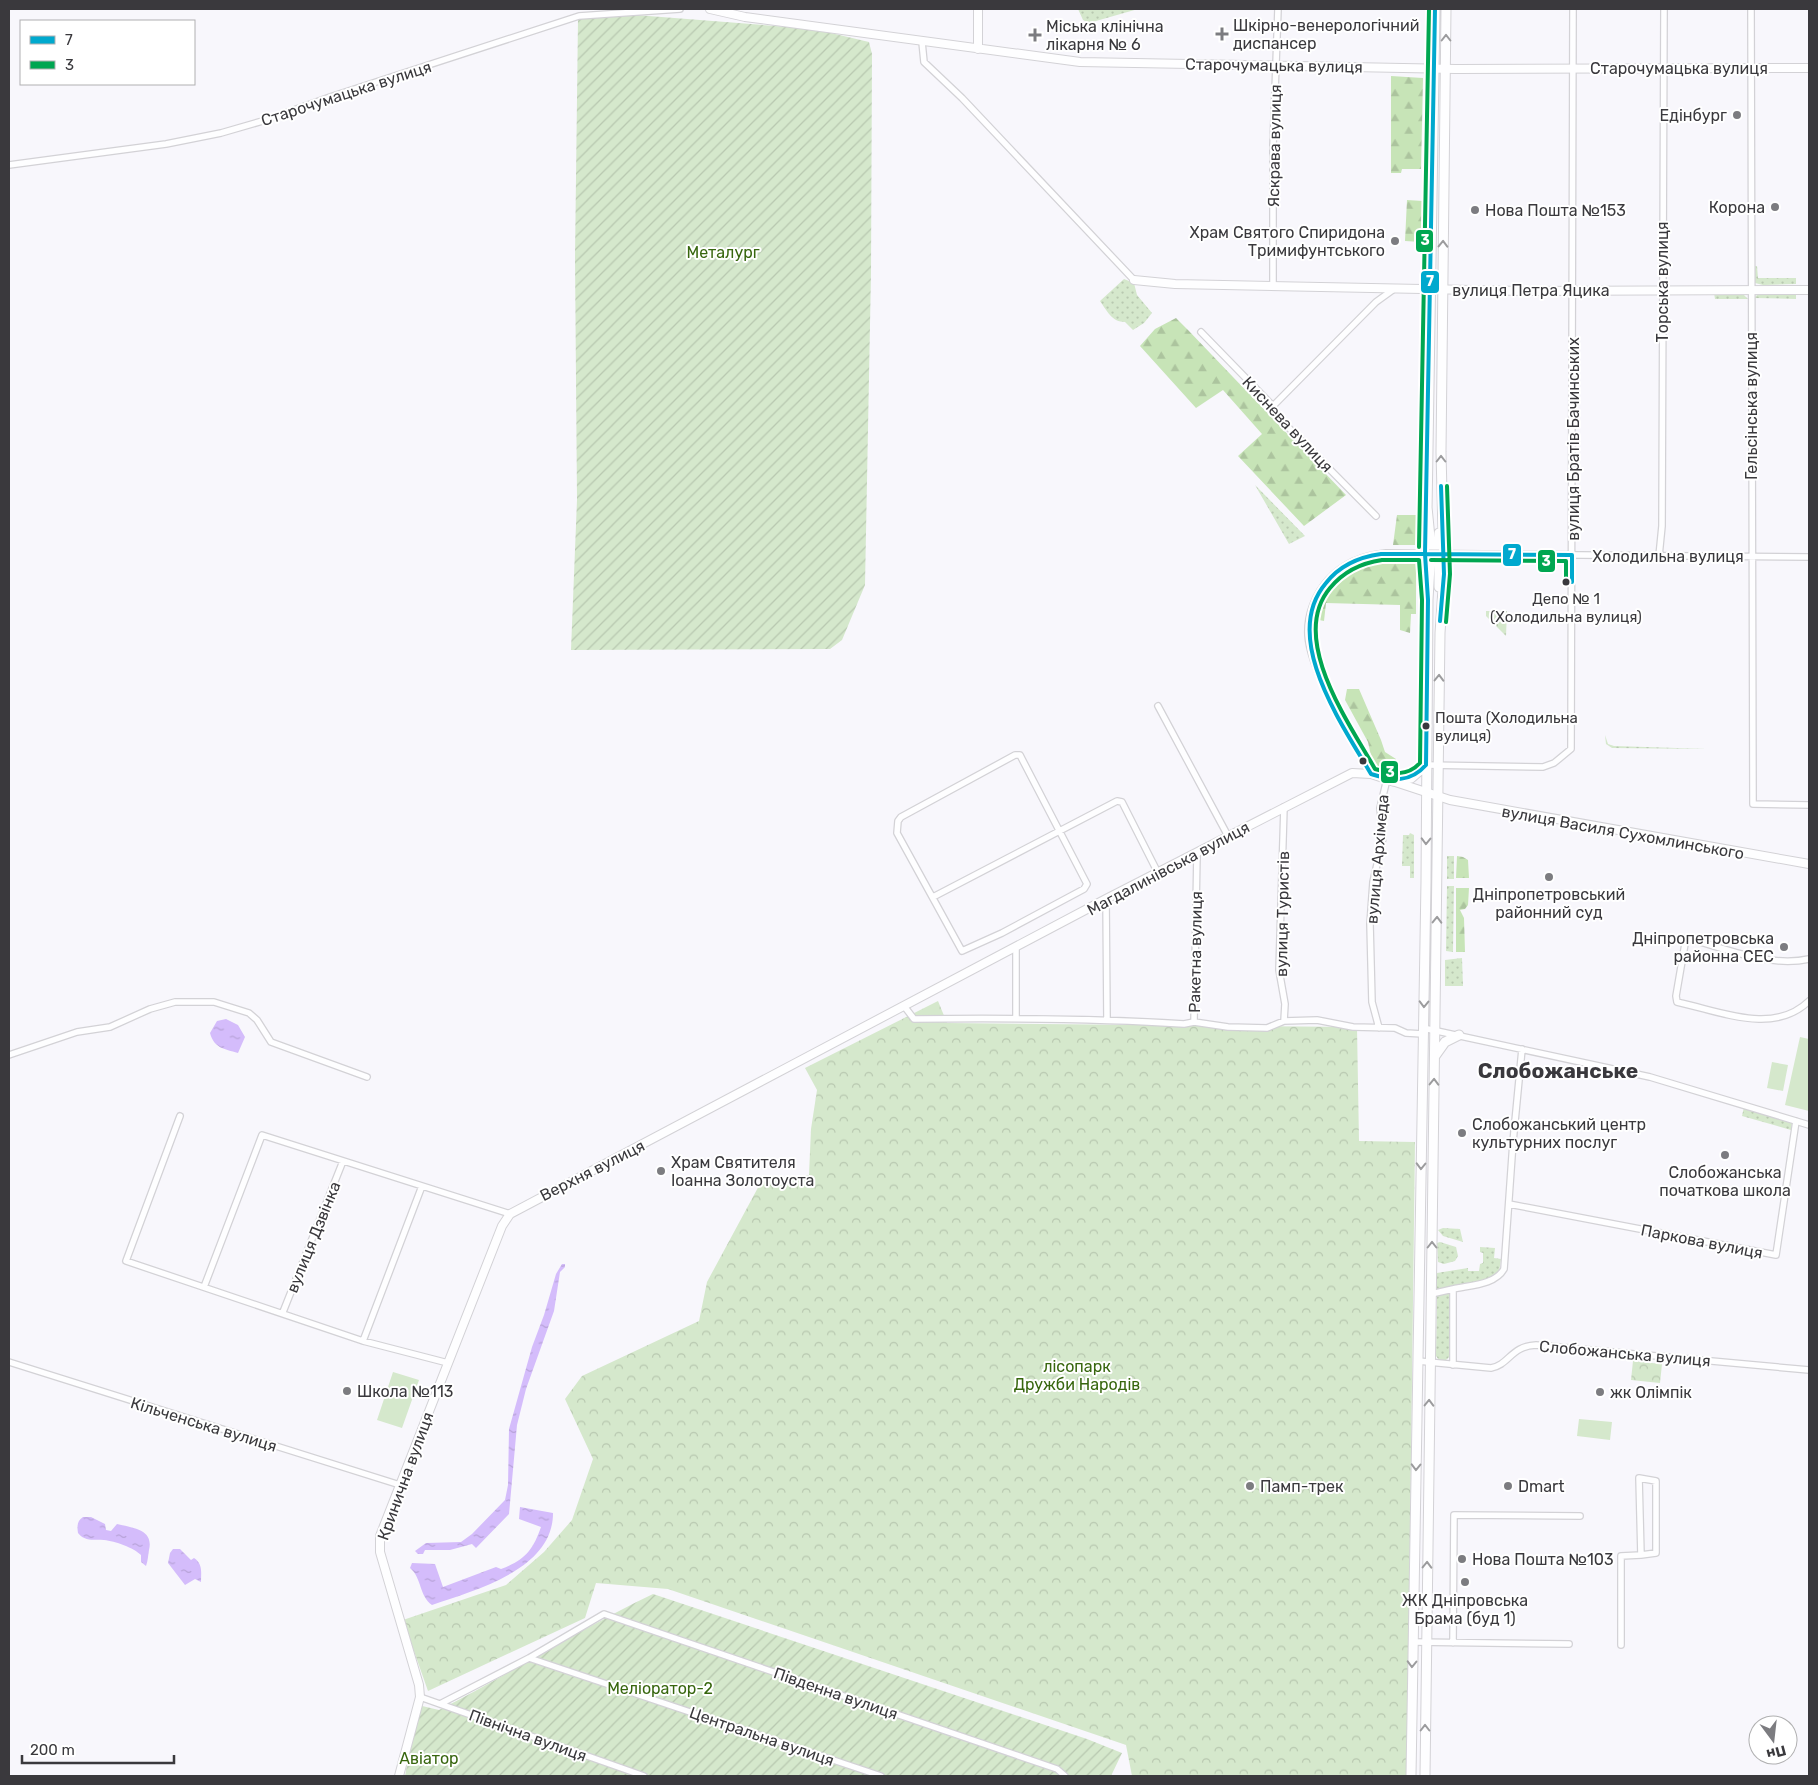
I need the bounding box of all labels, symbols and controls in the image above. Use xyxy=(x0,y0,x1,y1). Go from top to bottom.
place label: Шкірно-венерологічний диспансер xyxy=(1233,16,1419,53)
place label: Міська клінічна лікарня № 6 xyxy=(1046,17,1163,54)
legend xyxy=(20,20,195,85)
marker: Шкірно-венерологічний диспансер xyxy=(1215,27,1229,41)
marker: Міська клінічна лікарня № 6 xyxy=(1028,28,1042,42)
text: 7 xyxy=(65,31,73,49)
one-way arrow xyxy=(1441,34,1451,42)
street label: Старочумацька вулиця xyxy=(1185,54,1363,77)
text: 3 xyxy=(65,56,74,74)
street label: Старочумацька вулиця xyxy=(259,57,434,130)
street label: Старочумацька вулиця xyxy=(1590,59,1768,78)
street label: Яскрава вулиця xyxy=(1264,84,1285,208)
place label: Едінбург xyxy=(1660,106,1727,125)
marker: Едінбург xyxy=(1731,109,1743,121)
place label: Корона xyxy=(1709,198,1765,217)
place label: Нова Пошта №153 xyxy=(1485,201,1626,220)
marker: Корона xyxy=(1769,201,1781,213)
marker: Нова Пошта №153 xyxy=(1469,204,1481,216)
street label: Торська вулиця xyxy=(1653,221,1672,343)
place label: Храм Святого Спиридона Тримифунтського xyxy=(1190,223,1385,260)
line badge: 3 xyxy=(1415,229,1434,253)
text: 3 xyxy=(1420,232,1430,249)
marker: Храм Святого Спиридона Тримифунтського xyxy=(1389,235,1401,247)
one-way arrow xyxy=(1438,239,1448,247)
park label: Металург xyxy=(686,243,760,262)
line badge: 7 xyxy=(1420,270,1440,294)
text: 7 xyxy=(1426,273,1434,290)
street label: вулиця Петра Яцика xyxy=(1452,281,1610,300)
street label: Гельсінська вулиця xyxy=(1742,332,1761,480)
street label: вулиця Братів Бачинських xyxy=(1564,337,1583,541)
street label: Киснева вулиця xyxy=(1238,372,1337,476)
one-way arrow xyxy=(1436,454,1446,462)
line badge: 7 xyxy=(1502,543,1522,567)
text: 7 xyxy=(1508,546,1516,563)
street label: Холодильна вулиця xyxy=(1592,547,1744,566)
line badge: 3 xyxy=(1537,549,1556,573)
text: 3 xyxy=(1541,553,1551,570)
marker: Депо № 1 (Холодильна вулиця) xyxy=(1561,577,1571,587)
place label: Депо № 1 (Холодильна вулиця) xyxy=(1490,590,1642,626)
one-way arrow xyxy=(1434,674,1445,682)
place label: Пошта (Холодильна вулиця) xyxy=(1435,709,1578,745)
marker: Пошта (Холодильна вулиця) xyxy=(1421,721,1431,731)
unlabelled marker xyxy=(1358,756,1368,766)
line badge: 3 xyxy=(1380,760,1399,784)
text: 3 xyxy=(1385,764,1395,781)
street label: вулиця Архімеда xyxy=(1362,794,1393,925)
street label: вулиця Василя Сухомлинського xyxy=(1500,802,1746,863)
street label: Магдалинівська вулиця xyxy=(1084,817,1253,919)
one-way arrow xyxy=(1421,838,1431,846)
street label: вулиця Туристів xyxy=(1272,851,1293,977)
marker: Дніпропетровський районний суд xyxy=(1543,871,1555,883)
place label: Дніпропетровський районний суд xyxy=(1473,885,1625,922)
street label: Ракетна вулиця xyxy=(1185,891,1206,1013)
one-way arrow xyxy=(1431,916,1442,924)
place label: Дніпропетровська районна СЕС xyxy=(1632,929,1774,966)
marker: Дніпропетровська районна СЕС xyxy=(1778,941,1790,953)
one-way arrow xyxy=(1419,1000,1429,1008)
district label: Слобожанське xyxy=(1478,1058,1638,1083)
one-way arrow xyxy=(1429,1078,1439,1086)
place label: Слобожанський центр культурних послуг xyxy=(1472,1115,1646,1152)
marker: Слобожанський центр культурних послуг xyxy=(1456,1127,1468,1139)
street label: Верхня вулиця xyxy=(537,1136,648,1205)
marker: Cлобожанська початкова школа xyxy=(1719,1149,1731,1161)
place label: Храм Святителя Іоанна Золотоуста xyxy=(671,1153,814,1190)
one-way arrow xyxy=(1416,1162,1426,1170)
place label: Cлобожанська початкова школа xyxy=(1659,1163,1791,1200)
marker: Храм Святителя Іоанна Золотоуста xyxy=(655,1165,667,1177)
street label: вулиця Дзвінка xyxy=(282,1179,344,1296)
street label: Паркова вулиця xyxy=(1639,1220,1764,1263)
one-way arrow xyxy=(1427,1241,1437,1248)
street label: Слобожанська вулиця xyxy=(1538,1337,1711,1370)
park label: лісопарк Дружби Народів xyxy=(1014,1357,1140,1394)
place label: Школа №113 xyxy=(357,1382,453,1401)
place label: жк Олімпік xyxy=(1610,1383,1692,1402)
marker: Школа №113 xyxy=(341,1385,353,1397)
marker: жк Олімпік xyxy=(1594,1386,1606,1398)
street label: Кільченська вулиця xyxy=(128,1393,279,1456)
one-way arrow xyxy=(1424,1398,1434,1406)
street label: Кринична вулиця xyxy=(373,1409,438,1543)
one-way arrow xyxy=(1411,1464,1421,1471)
place label: Памп-трек xyxy=(1260,1477,1344,1496)
place label: Dmart xyxy=(1518,1477,1564,1496)
marker: Памп-трек xyxy=(1244,1480,1256,1492)
marker: Dmart xyxy=(1502,1480,1514,1492)
place label: Нова Пошта №103 xyxy=(1472,1550,1614,1569)
marker: Нова Пошта №103 xyxy=(1456,1553,1468,1565)
one-way arrow xyxy=(1422,1561,1432,1568)
marker: ЖК Дніпровська Брама (буд 1) xyxy=(1459,1576,1471,1588)
place label: ЖК Дніпровська Брама (буд 1) xyxy=(1402,1591,1528,1628)
one-way arrow xyxy=(1407,1661,1417,1669)
street label: Південна вулиця xyxy=(771,1663,900,1724)
park label: Меліоратор-2 xyxy=(607,1679,713,1698)
street label: Центральна вулиця xyxy=(687,1703,837,1770)
street label: Північна вулиця xyxy=(466,1705,589,1766)
north arrow xyxy=(1748,1715,1798,1765)
one-way arrow xyxy=(1420,1723,1430,1731)
scale bar xyxy=(22,1732,175,1764)
text: 200 m xyxy=(30,1741,75,1759)
text: Пн xyxy=(1765,1741,1788,1763)
park label: Авіатор xyxy=(399,1749,459,1768)

